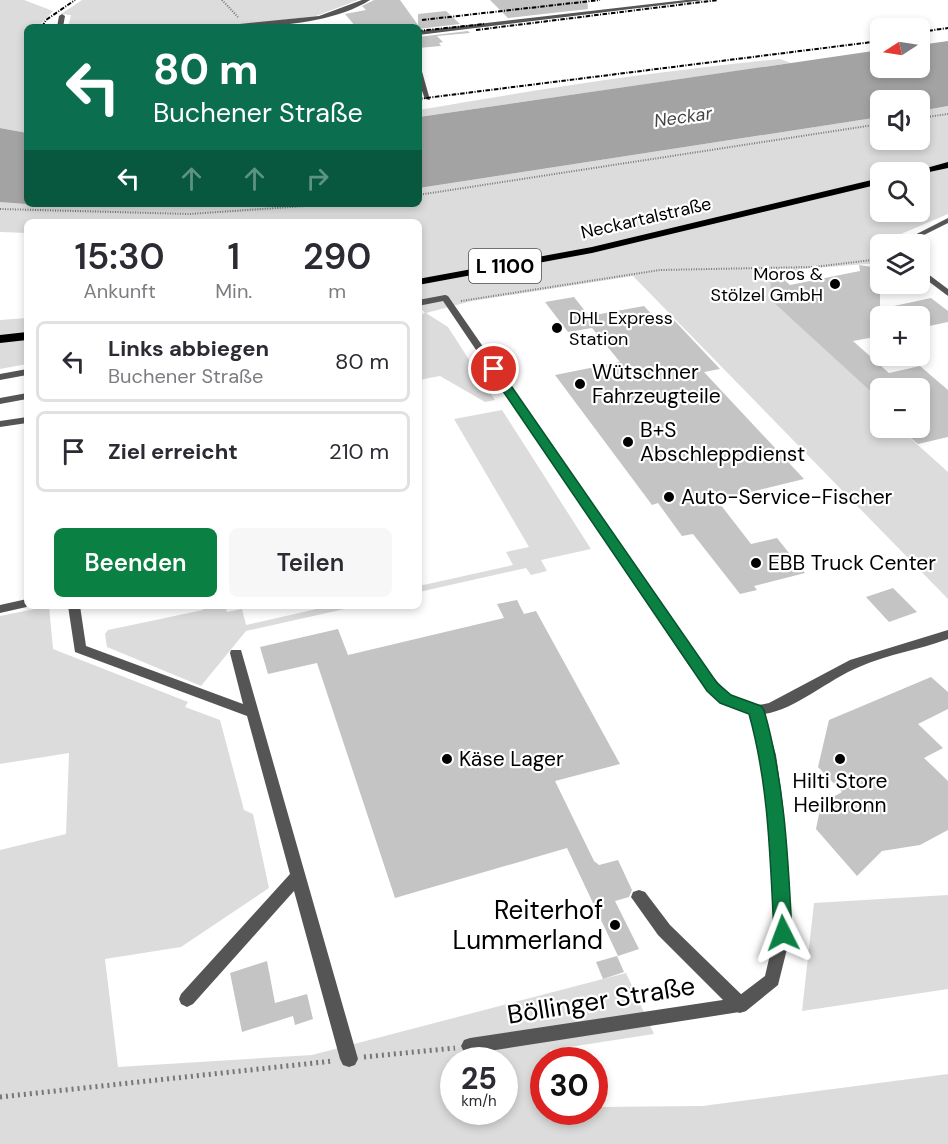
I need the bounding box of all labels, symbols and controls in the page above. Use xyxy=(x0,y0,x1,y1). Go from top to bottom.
north arrow xyxy=(870,18,930,78)
map controls xyxy=(870,18,930,438)
text: 80 m xyxy=(153,42,259,97)
icon: left xyxy=(54,48,132,126)
button: sound xyxy=(870,90,930,150)
text: Buchener Straße xyxy=(153,95,363,130)
water label: Neckar xyxy=(652,101,715,133)
icon: left xyxy=(112,162,145,195)
icon: ahead xyxy=(175,162,208,195)
icon: ahead xyxy=(238,162,271,195)
icon: right xyxy=(301,162,334,195)
button: search xyxy=(870,162,930,222)
street label: Neckartalstraße xyxy=(578,191,714,245)
text: 15:30 xyxy=(75,233,165,280)
text: 1 xyxy=(228,233,240,280)
text: 290 xyxy=(303,233,371,280)
button: layers xyxy=(870,234,930,294)
road number: L 1100 xyxy=(469,249,541,283)
place label: Moros & Stölzel GmbH xyxy=(711,262,823,307)
marker: Moros & Stölzel GmbH xyxy=(828,277,842,291)
text: Ankunft xyxy=(83,278,156,304)
text: Min. xyxy=(215,278,252,304)
text: m xyxy=(328,278,346,304)
place label: DHL Express Station xyxy=(569,306,673,351)
button: + xyxy=(870,306,930,366)
marker: DHL Express Station xyxy=(550,321,564,335)
text: Links abbiegen xyxy=(108,334,269,363)
pin xyxy=(468,343,519,394)
icon: left xyxy=(57,345,90,378)
text: 80 m xyxy=(335,347,389,376)
icon: arrive xyxy=(477,352,510,385)
place label: Wütschner Fahrzeugteile xyxy=(592,358,721,410)
text: Buchener Straße xyxy=(108,363,263,389)
marker: Wütschner Fahrzeugteile xyxy=(573,377,587,391)
button: − xyxy=(870,378,930,438)
place label: B+S Abschleppdienst xyxy=(640,416,805,468)
icon: arrive xyxy=(57,435,90,468)
marker: B+S Abschleppdienst xyxy=(621,435,635,449)
text: Ziel erreicht xyxy=(108,437,238,466)
text: 210 m xyxy=(329,437,389,466)
place label: Auto-Service-Fischer xyxy=(681,483,893,511)
marker: Auto-Service-Fischer xyxy=(662,490,676,504)
button: Beenden xyxy=(54,528,217,597)
button: Teilen xyxy=(229,528,392,597)
place label: EBB Truck Center xyxy=(768,549,936,577)
marker: EBB Truck Center xyxy=(749,556,763,570)
place label: Käse Lager xyxy=(459,745,564,773)
marker: Käse Lager xyxy=(440,752,454,766)
marker: Hilti Store Heilbronn xyxy=(833,752,847,766)
place label: Hilti Store Heilbronn xyxy=(793,767,887,819)
place label: Reiterhof Lummerland xyxy=(453,893,603,957)
position arrow xyxy=(751,901,815,965)
marker: Reiterhof Lummerland xyxy=(608,918,622,932)
street label: Böllinger Straße xyxy=(505,968,697,1032)
speed limit sign: 30 xyxy=(530,1047,608,1125)
text: 25 xyxy=(461,1059,497,1098)
text: km/h xyxy=(461,1091,497,1111)

